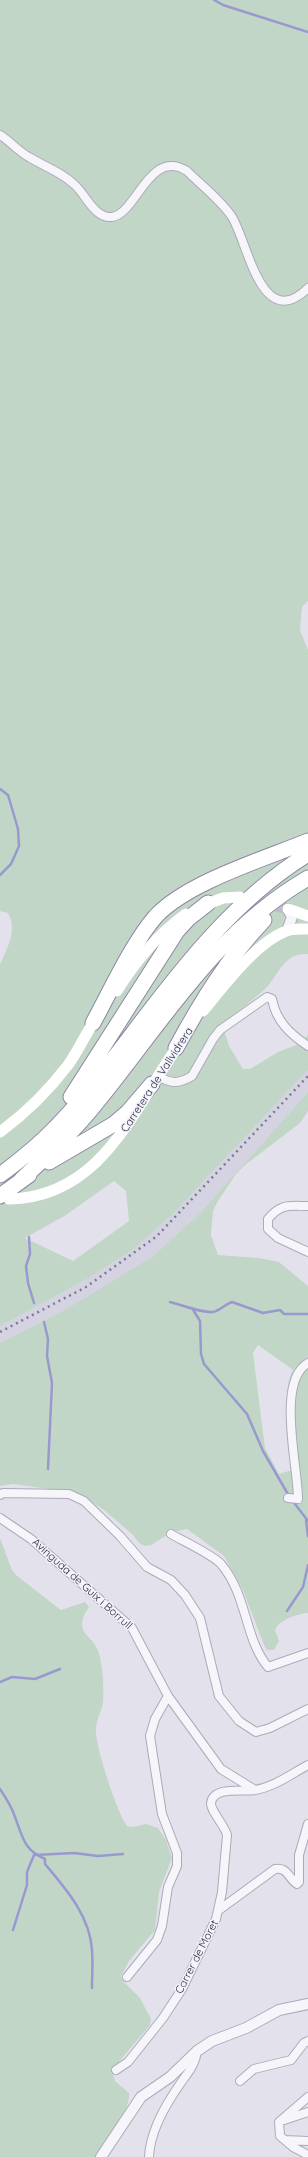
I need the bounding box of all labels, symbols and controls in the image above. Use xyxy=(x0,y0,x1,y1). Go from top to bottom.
street label: Carretera de Vallvidrera xyxy=(118,1025,196,1135)
street label: Avinguda de Guix i Borrull xyxy=(29,1536,135,1632)
street label: Carrer de Moret xyxy=(173,1918,221,1996)

